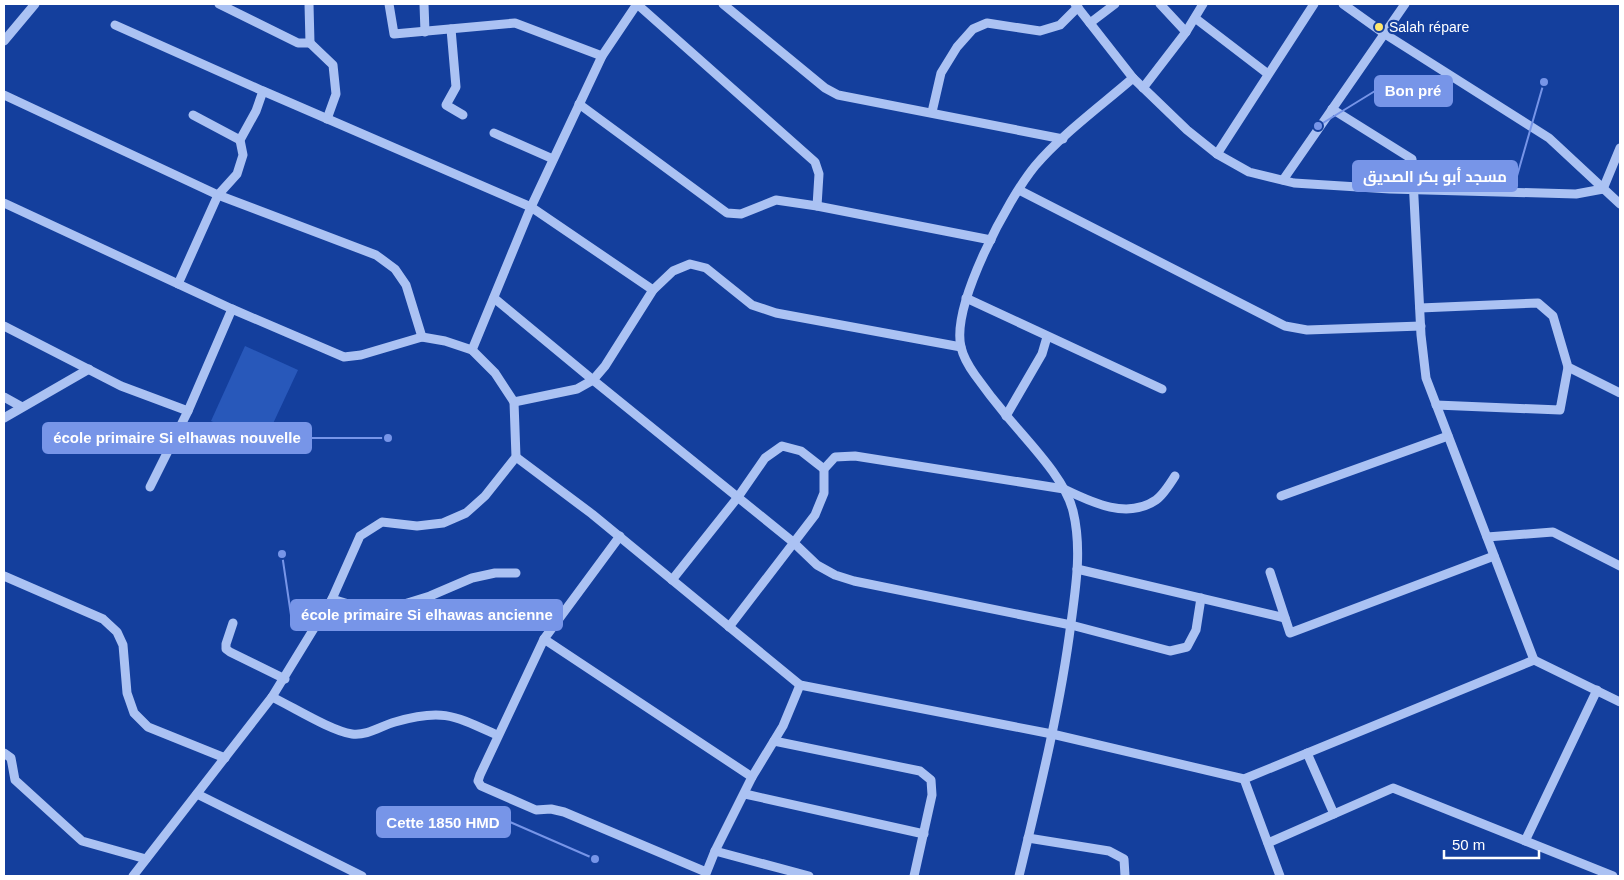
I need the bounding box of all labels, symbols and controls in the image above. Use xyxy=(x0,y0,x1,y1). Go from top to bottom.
place label: Salah répare xyxy=(1389,19,1469,35)
marker: Salah répare xyxy=(1373,21,1385,33)
callout: Bon pré xyxy=(1375,76,1452,106)
text: Bon pré xyxy=(1385,82,1441,99)
callout: مسجد أبو بكر الصديق xyxy=(1353,161,1517,191)
text: مسجد أبو بكر الصديق xyxy=(1363,167,1507,186)
callout: école primaire Si elhawas nouvelle xyxy=(43,423,311,453)
text: école primaire Si elhawas nouvelle xyxy=(53,429,301,446)
callout: école primaire Si elhawas ancienne xyxy=(291,600,562,630)
text: école primaire Si elhawas ancienne xyxy=(301,606,553,623)
callout: Cette 1850 HMD xyxy=(377,807,510,837)
text: Cette 1850 HMD xyxy=(386,814,500,831)
scale bar xyxy=(1444,828,1539,860)
text: 50 m xyxy=(1452,836,1485,853)

